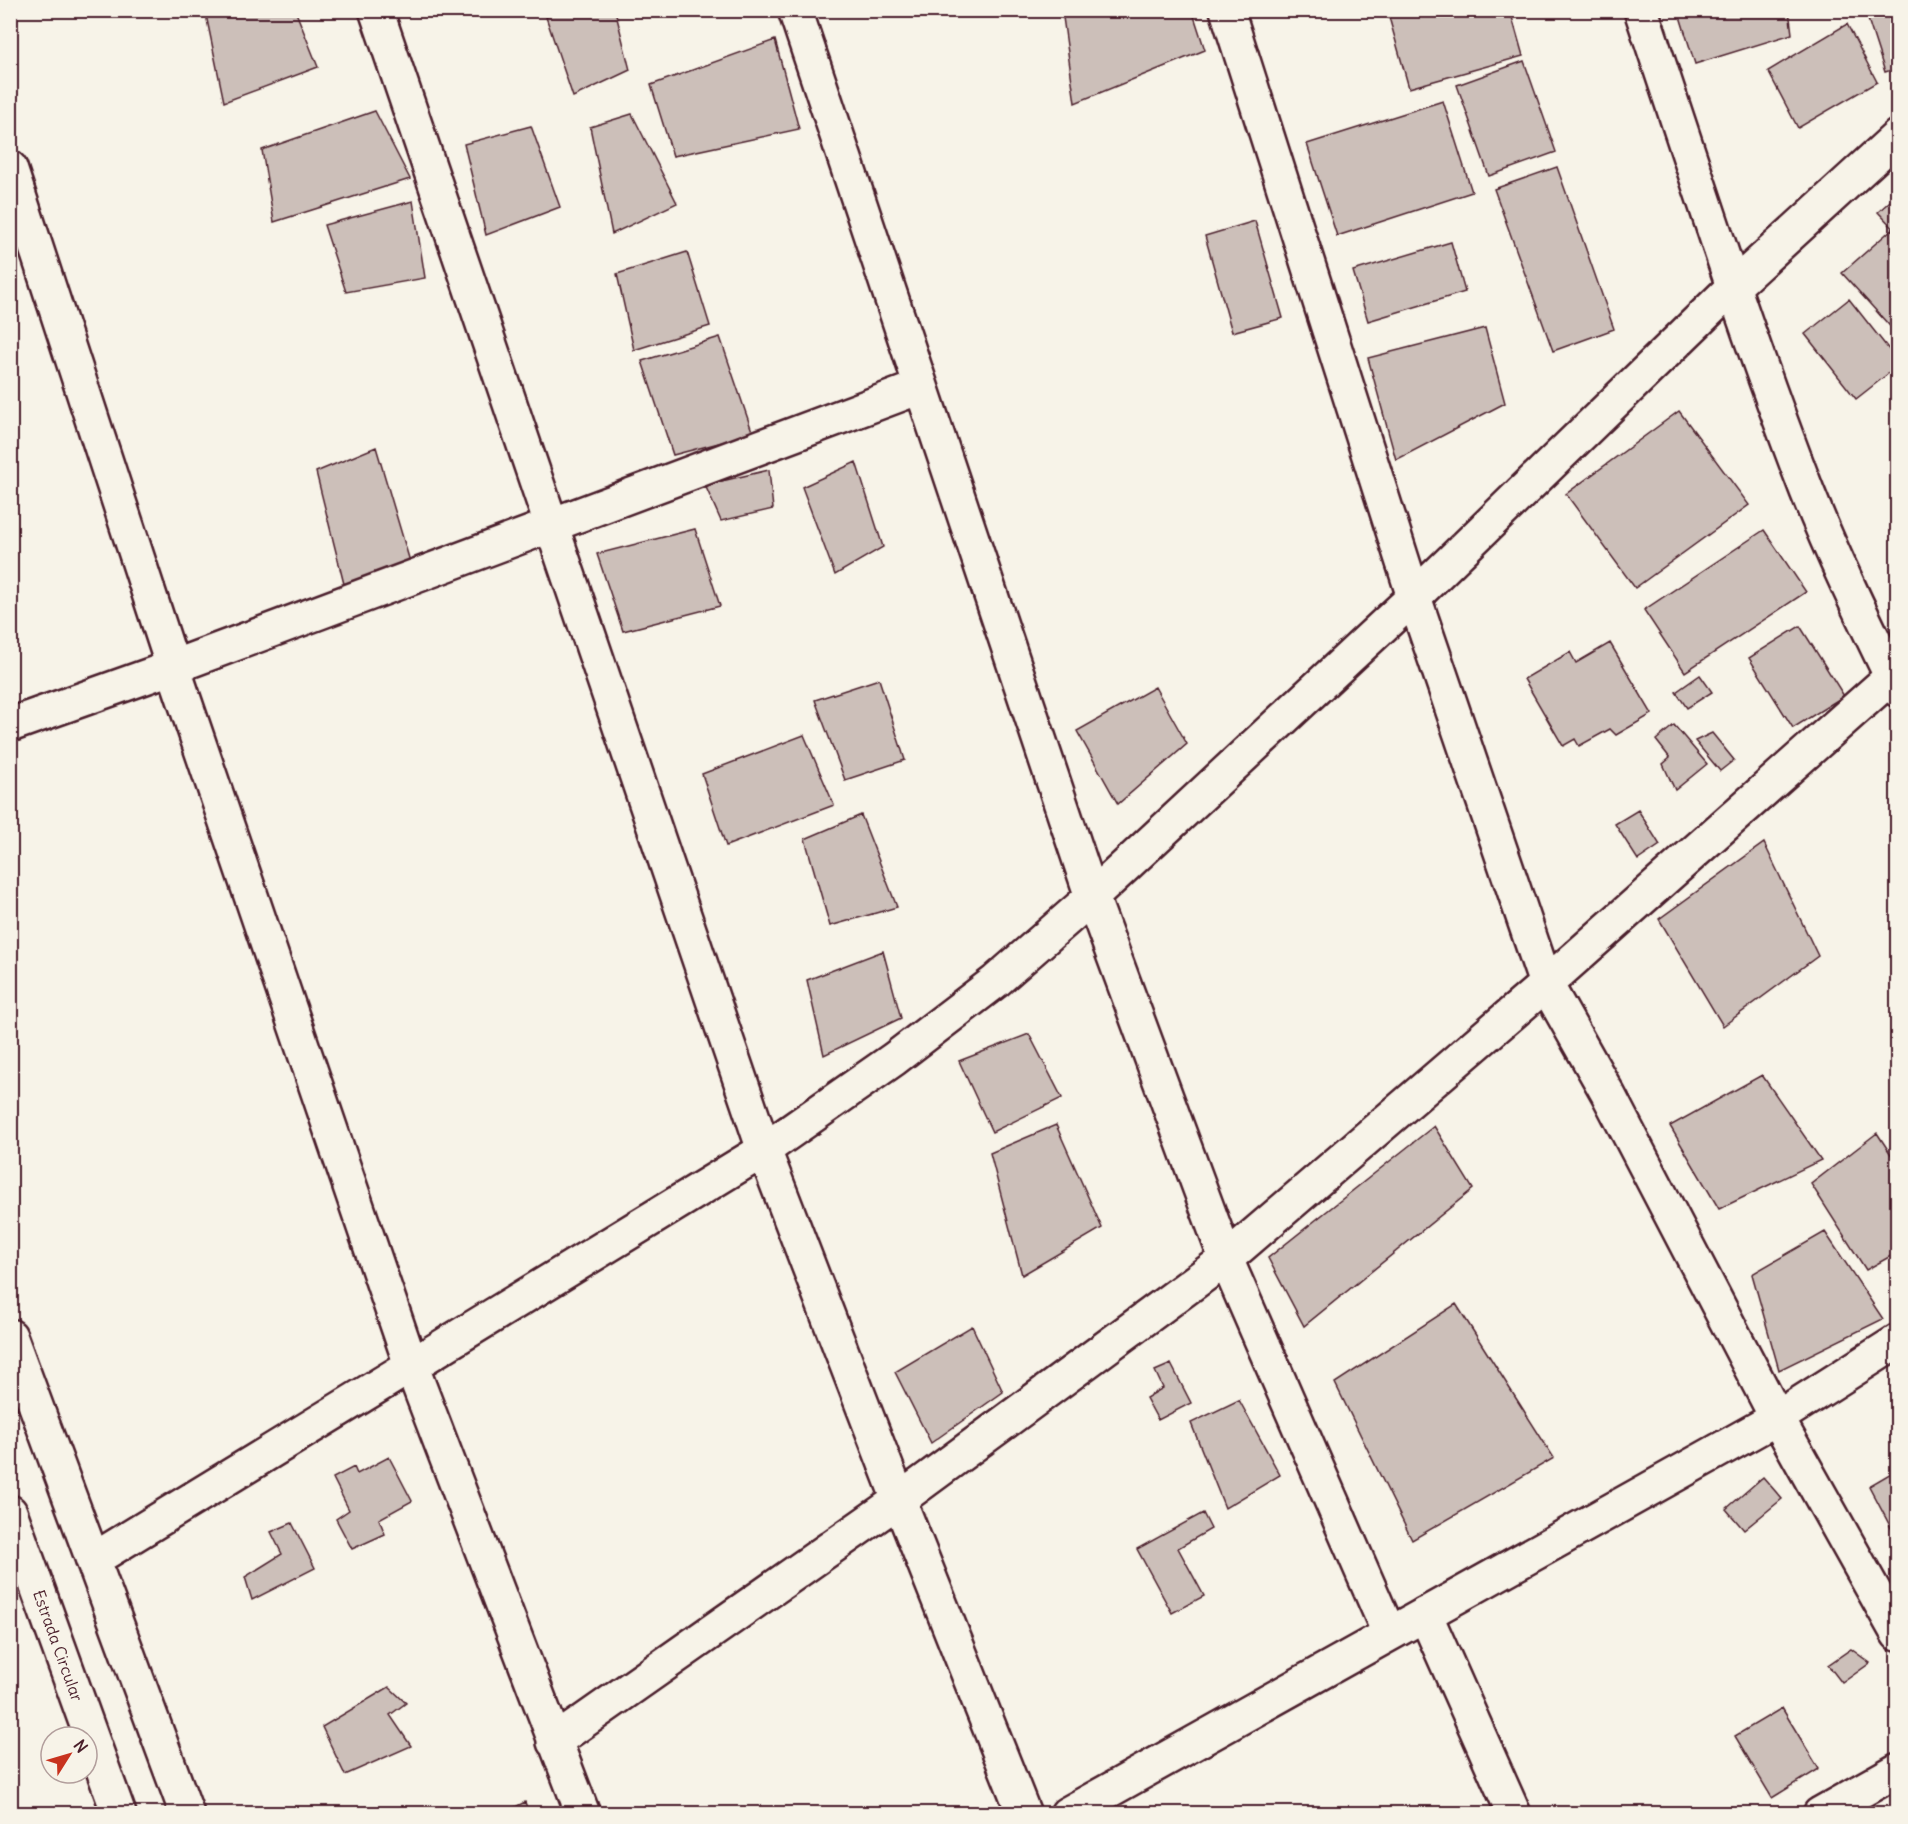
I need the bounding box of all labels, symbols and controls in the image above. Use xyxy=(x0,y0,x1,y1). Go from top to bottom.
street label: Estrada Circular xyxy=(29,1587,88,1705)
north arrow xyxy=(39,1725,99,1785)
text: N xyxy=(70,1736,92,1756)

